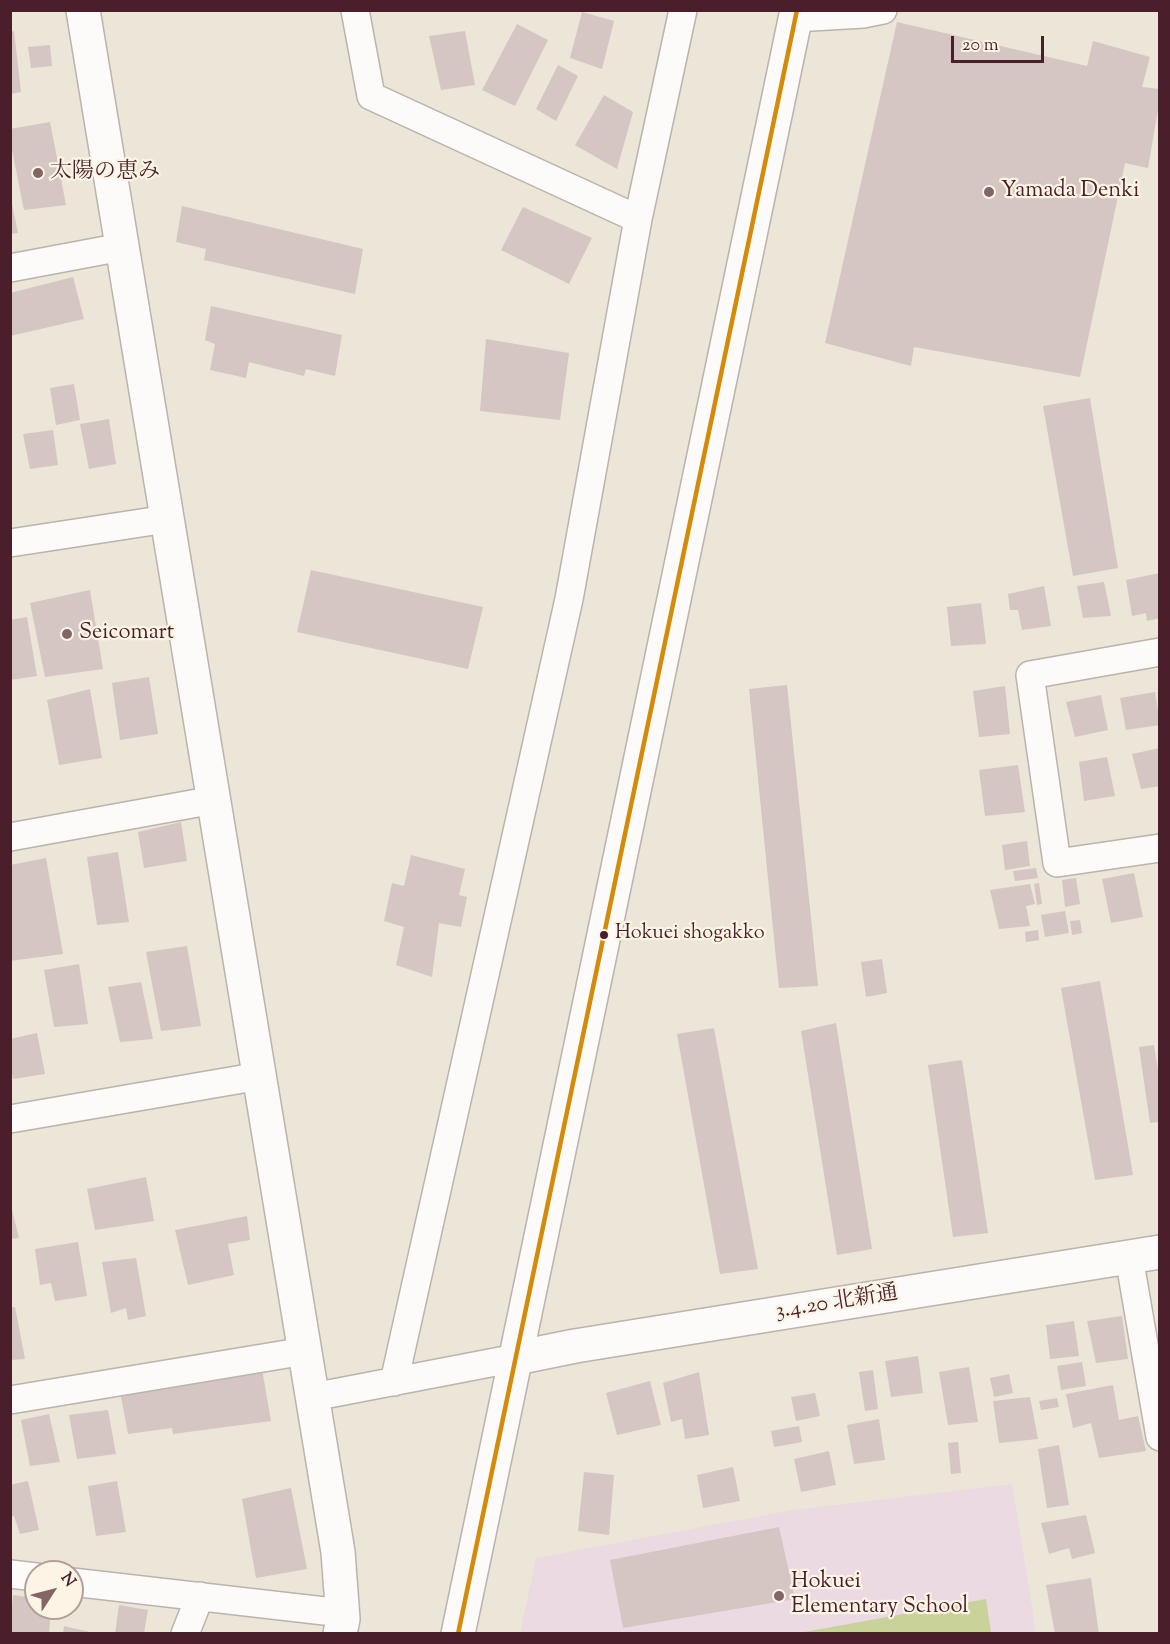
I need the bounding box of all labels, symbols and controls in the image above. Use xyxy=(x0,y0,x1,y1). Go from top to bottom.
scale bar xyxy=(954,24,1047,62)
text: 20 m xyxy=(962,33,999,59)
place label: 太陽の恵み xyxy=(50,160,160,186)
marker: 太陽の恵み xyxy=(31,166,45,180)
place label: Yamada Denki xyxy=(1001,179,1140,205)
marker: Yamada Denki xyxy=(982,185,996,199)
place label: Seicomart xyxy=(79,621,174,647)
marker: Seicomart xyxy=(60,627,74,641)
place label: Hokuei shogakko xyxy=(615,923,765,947)
marker: Hokuei shogakko xyxy=(598,929,610,941)
street label: 3.4.20 北新通 xyxy=(774,1281,900,1327)
north arrow xyxy=(24,1560,84,1620)
text: N xyxy=(54,1568,80,1592)
place label: Hokuei Elementary School xyxy=(791,1570,968,1622)
marker: Hokuei Elementary School xyxy=(772,1589,786,1603)

